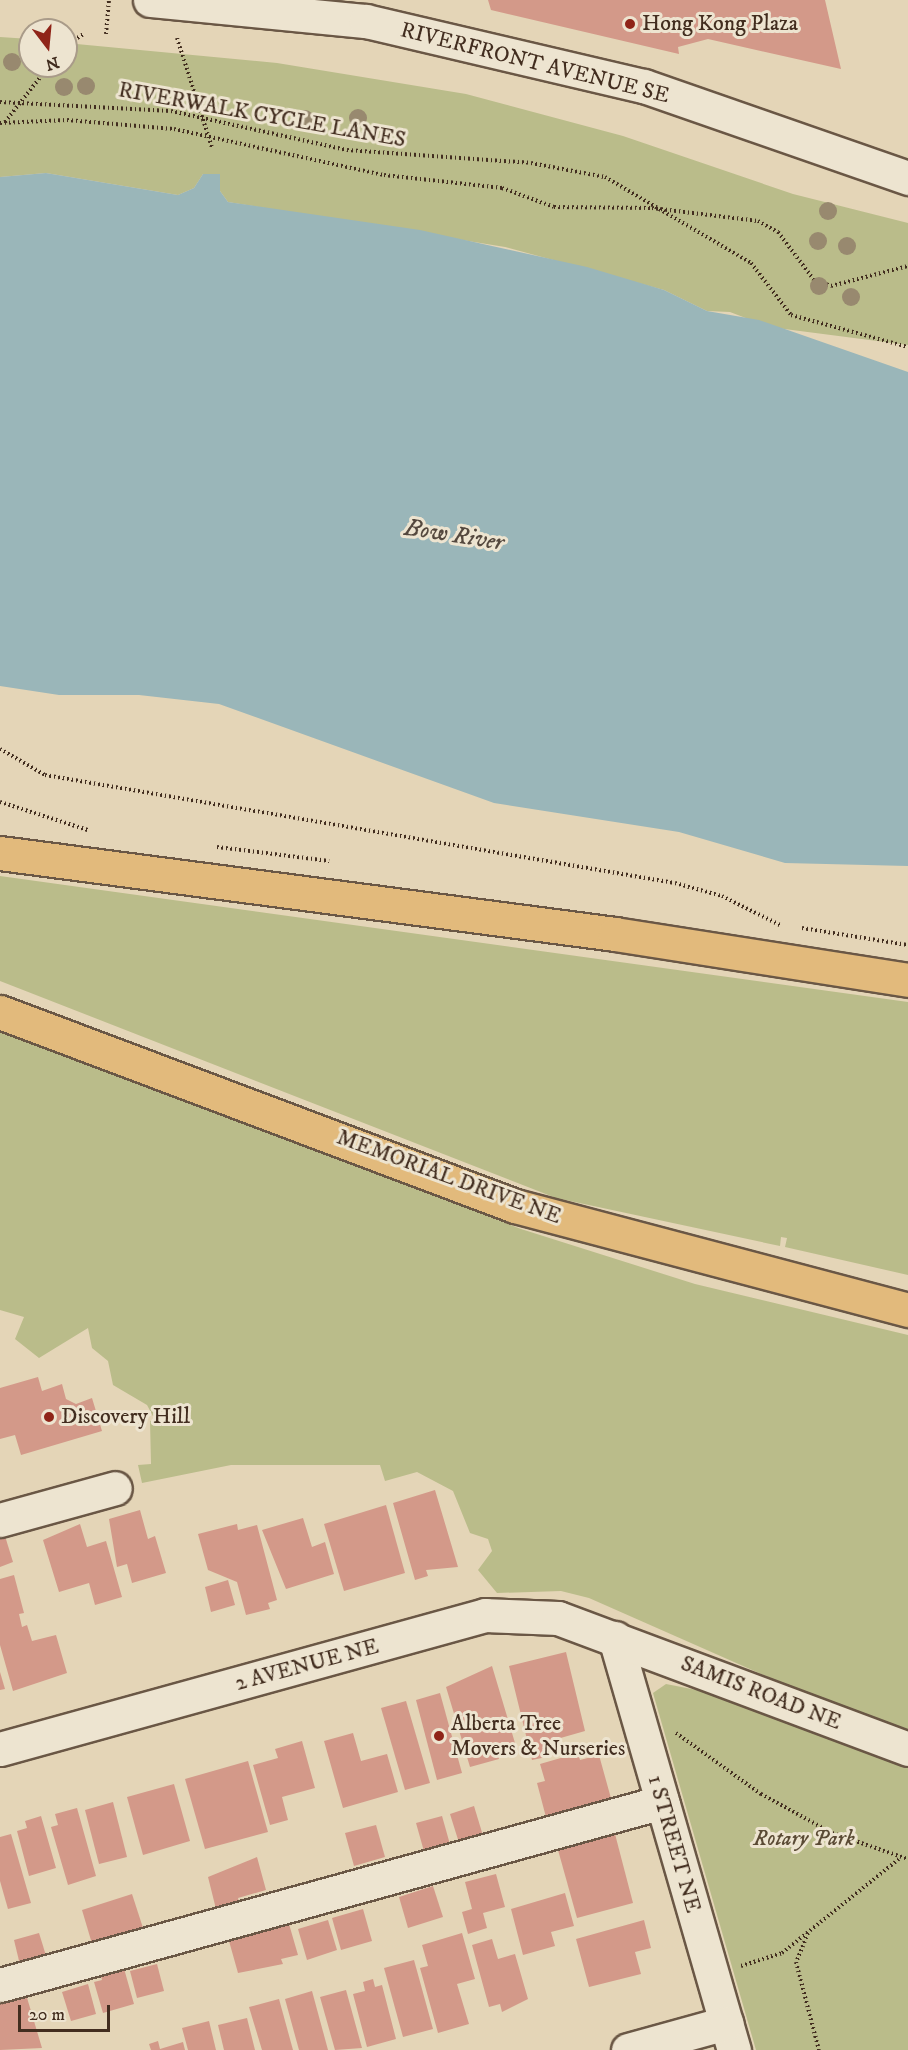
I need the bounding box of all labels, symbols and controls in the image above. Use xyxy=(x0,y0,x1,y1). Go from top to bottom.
place label: Hong Kong Plaza xyxy=(642,11,798,37)
street label: RIVERFRONT AVENUE SE xyxy=(398,17,672,109)
marker: Hong Kong Plaza xyxy=(623,17,637,31)
north arrow xyxy=(18,18,78,78)
text: N xyxy=(43,52,61,75)
street label: RIVERWALK CYCLE LANES xyxy=(116,77,408,153)
water label: Bow River xyxy=(403,514,505,558)
street label: MEMORIAL DRIVE NE xyxy=(333,1124,565,1230)
place label: Discovery Hill xyxy=(61,1404,190,1430)
marker: Discovery Hill xyxy=(42,1410,56,1424)
street label: 2 AVENUE NE xyxy=(232,1633,382,1697)
street label: SAMIS ROAD NE xyxy=(677,1650,845,1736)
place label: Alberta Tree Movers & Nurseries xyxy=(451,1710,625,1762)
marker: Alberta Tree Movers & Nurseries xyxy=(432,1729,446,1743)
street label: 1 STREET NE xyxy=(642,1772,706,1916)
park label: Rotary Park xyxy=(753,1826,855,1852)
scale bar xyxy=(21,1993,112,2031)
text: 20 m xyxy=(29,2004,65,2026)

